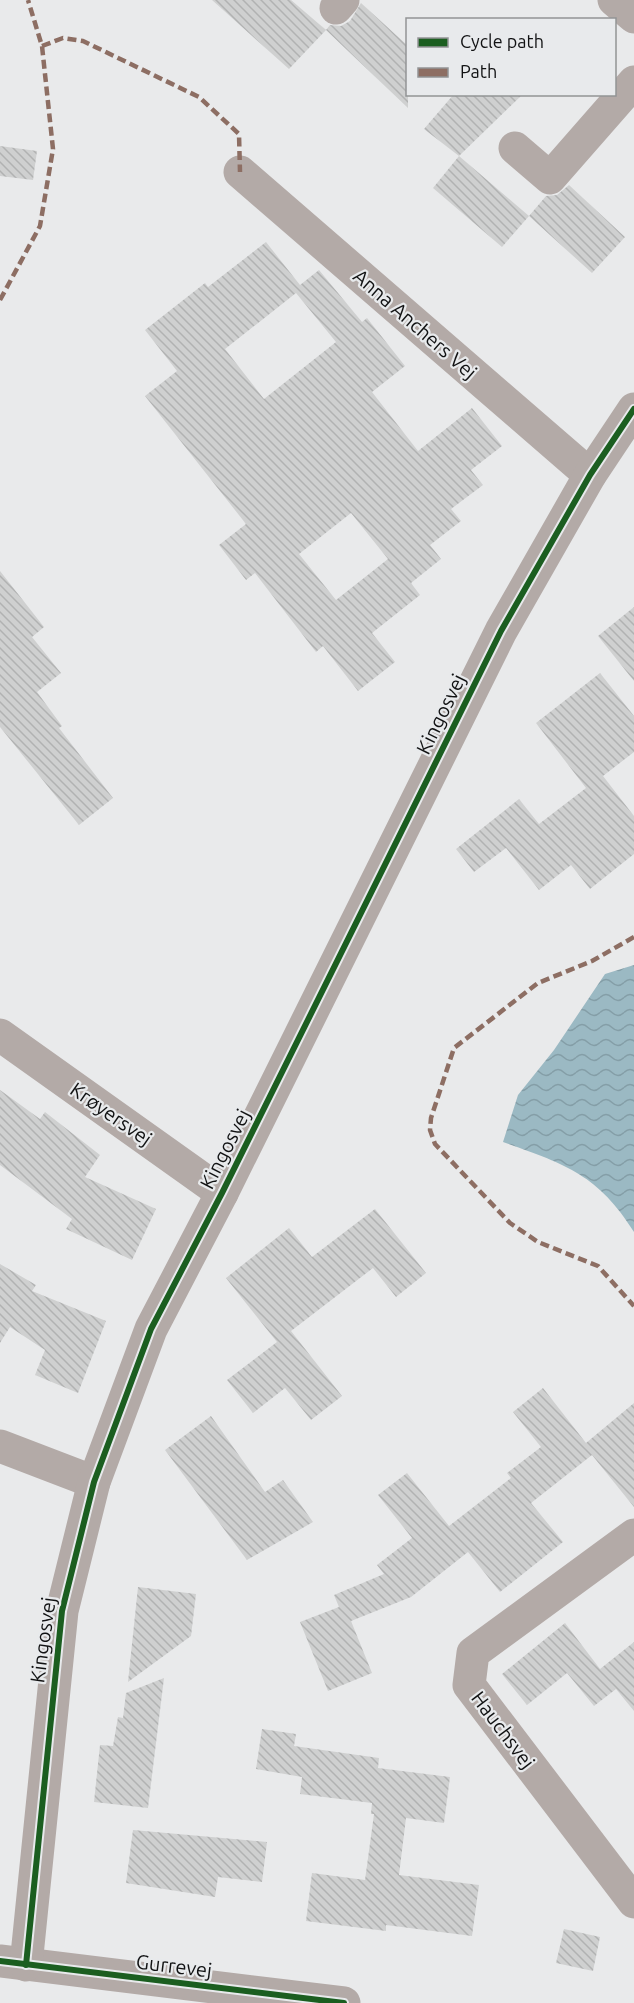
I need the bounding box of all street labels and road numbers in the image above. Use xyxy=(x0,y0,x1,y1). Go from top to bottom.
street label: Anna Anchers Vej xyxy=(349,264,482,383)
street label: Kingosvej xyxy=(411,670,470,758)
street label: Krøyersvej xyxy=(66,1077,156,1150)
street label: Kingosvej xyxy=(195,1105,254,1192)
street label: Kingosvej xyxy=(25,1596,60,1684)
street label: Hauchsvej xyxy=(467,1687,540,1773)
street label: Gurrevej xyxy=(135,1949,213,1982)

